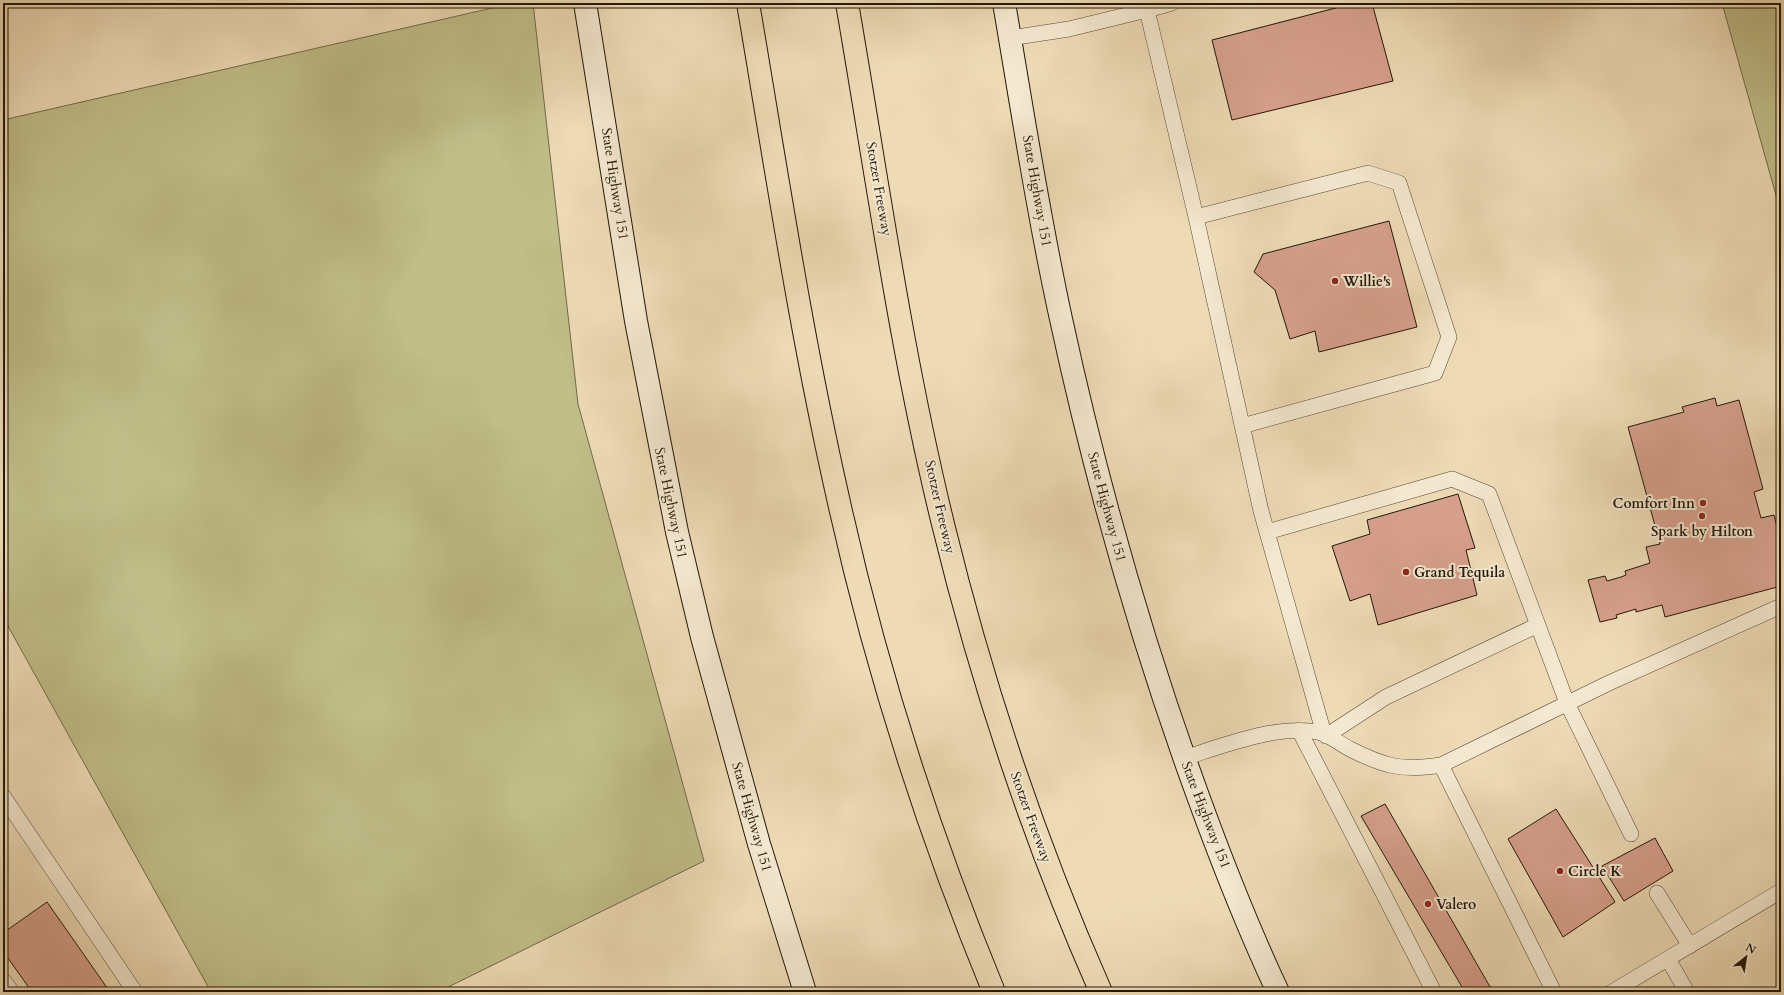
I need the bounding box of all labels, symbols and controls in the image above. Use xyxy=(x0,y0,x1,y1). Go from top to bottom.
street label: State Highway 151 xyxy=(597,127,633,241)
street label: State Highway 151 xyxy=(1018,134,1056,248)
street label: Stotzer Freeway xyxy=(861,140,897,238)
place label: Willie's xyxy=(1342,272,1391,291)
marker: Willie's xyxy=(1330,276,1340,286)
street label: State Highway 151 xyxy=(650,446,692,560)
street label: State Highway 151 xyxy=(1083,450,1131,564)
street label: Stotzer Freeway xyxy=(920,458,960,556)
place label: Comfort Inn xyxy=(1613,494,1695,513)
marker: Comfort Inn xyxy=(1698,498,1708,508)
marker: Spark by Hilton xyxy=(1697,511,1707,521)
place label: Spark by Hilton xyxy=(1651,522,1753,541)
place label: Grand Tequila xyxy=(1414,563,1505,582)
marker: Grand Tequila xyxy=(1401,567,1411,577)
street label: State Highway 151 xyxy=(1177,759,1235,871)
street label: State Highway 151 xyxy=(727,760,777,874)
street label: Stotzer Freeway xyxy=(1006,769,1056,866)
place label: Circle K xyxy=(1568,862,1622,881)
marker: Circle K xyxy=(1555,866,1565,876)
place label: Valero xyxy=(1436,895,1476,914)
marker: Valero xyxy=(1423,899,1433,909)
north arrow xyxy=(1726,937,1766,977)
text: N xyxy=(1743,940,1759,958)

